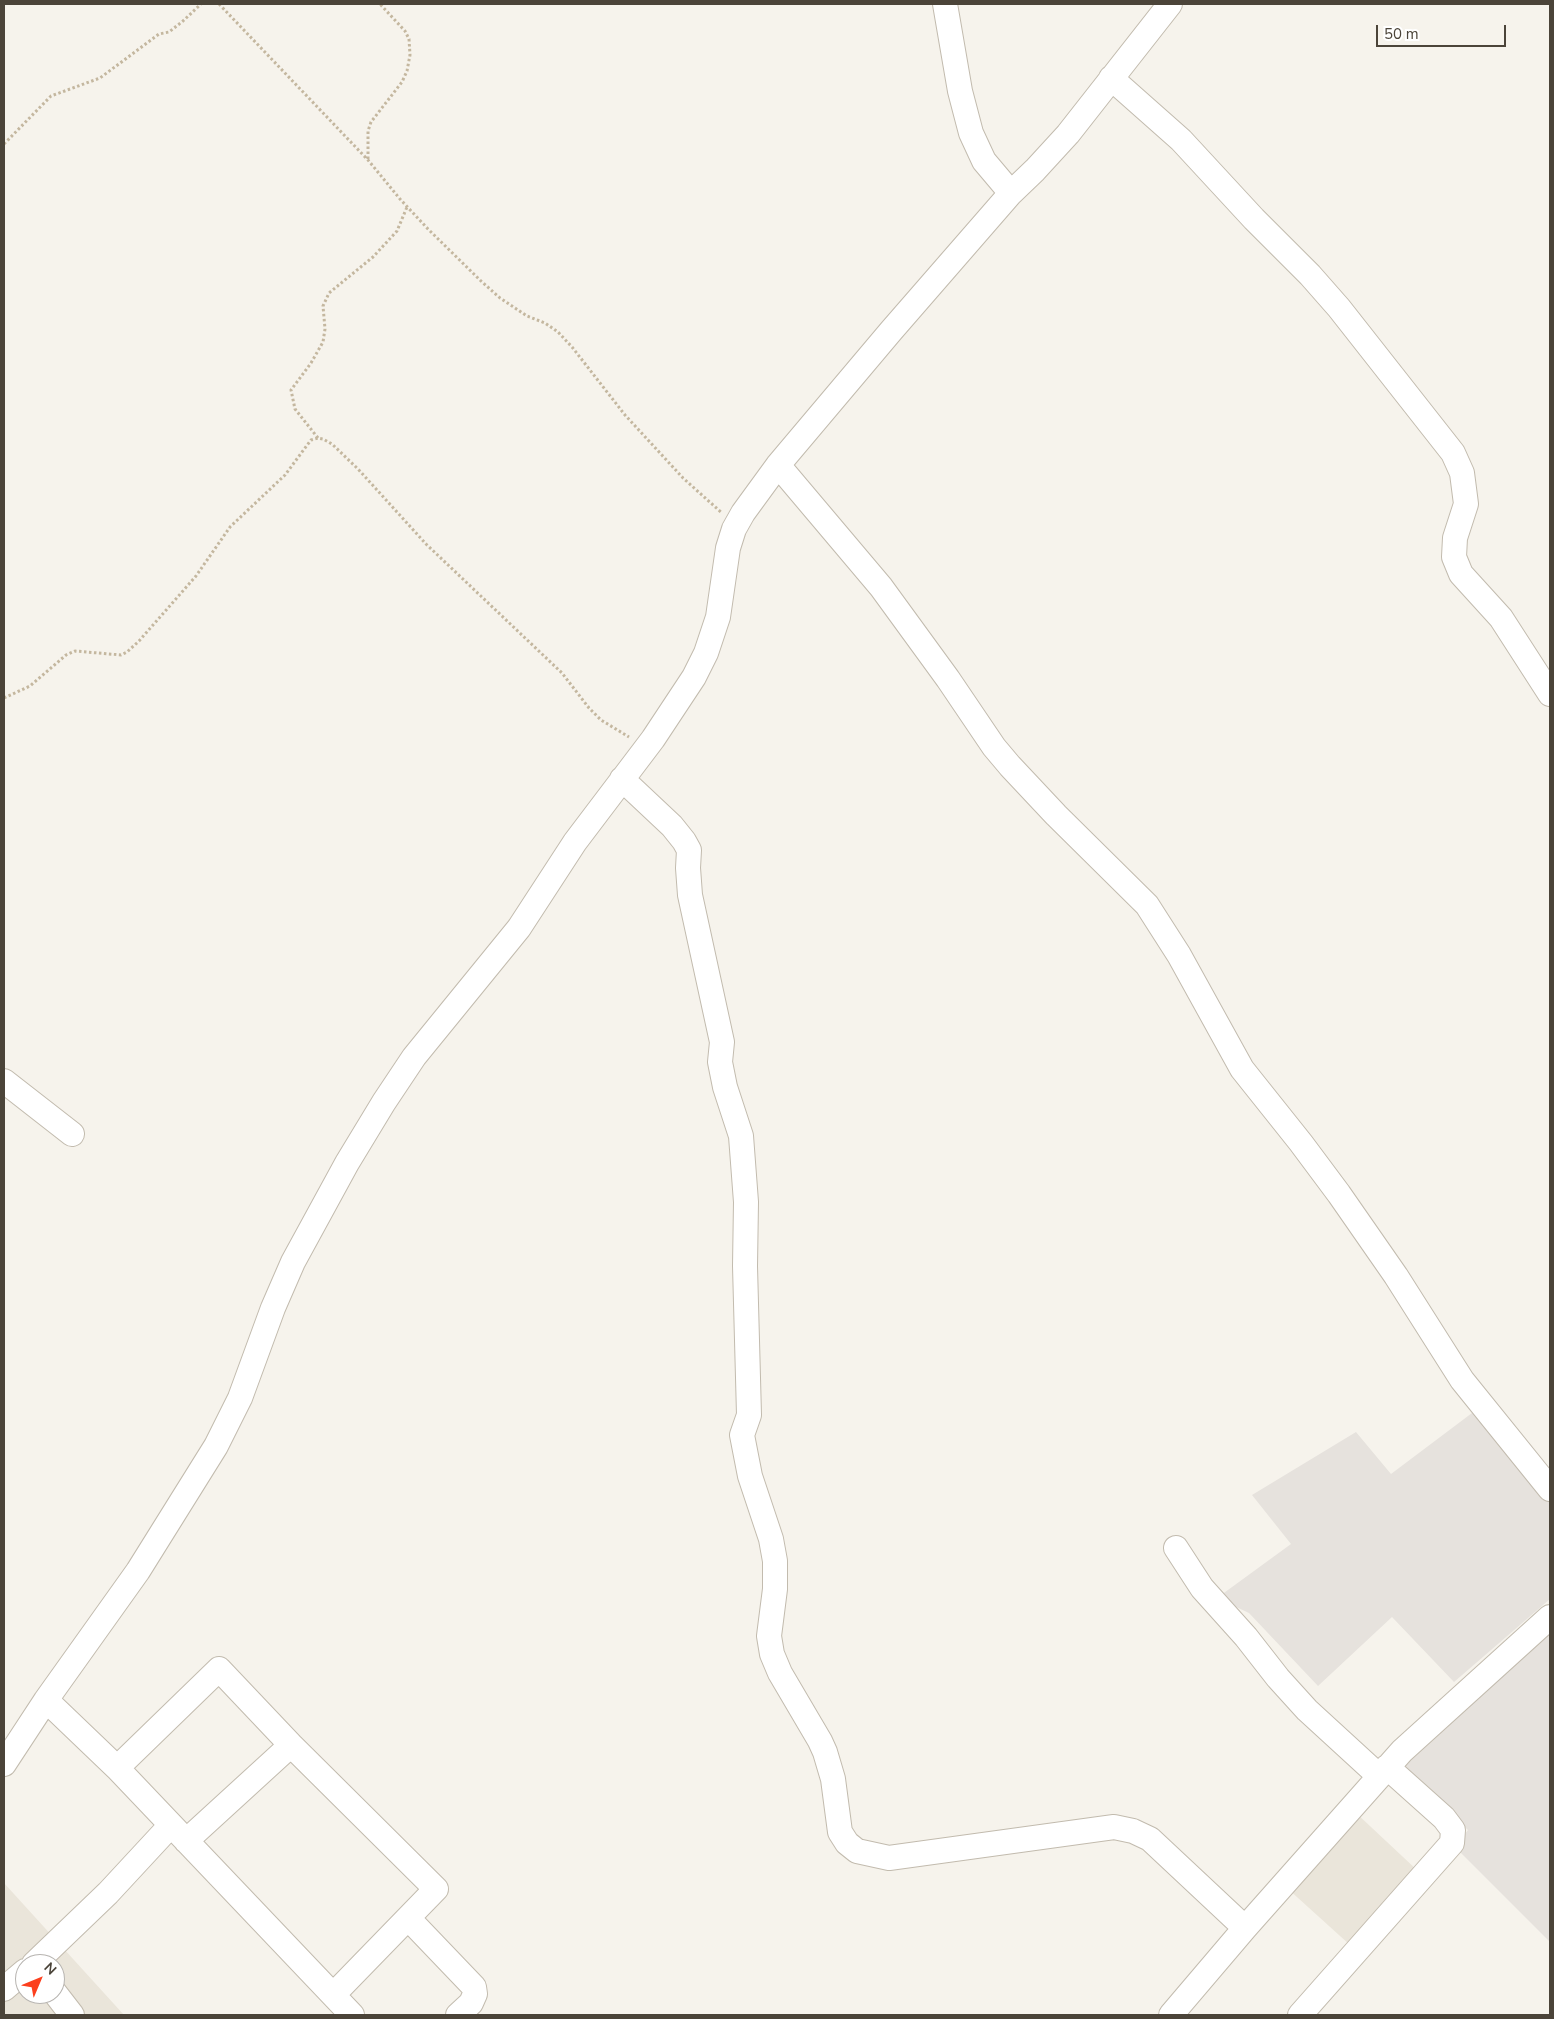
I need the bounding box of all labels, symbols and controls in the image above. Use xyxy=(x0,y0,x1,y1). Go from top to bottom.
scale bar xyxy=(1379,15,1509,47)
text: 50 m xyxy=(1384,24,1419,44)
north arrow xyxy=(15,1954,65,2004)
text: N xyxy=(40,1958,61,1979)

